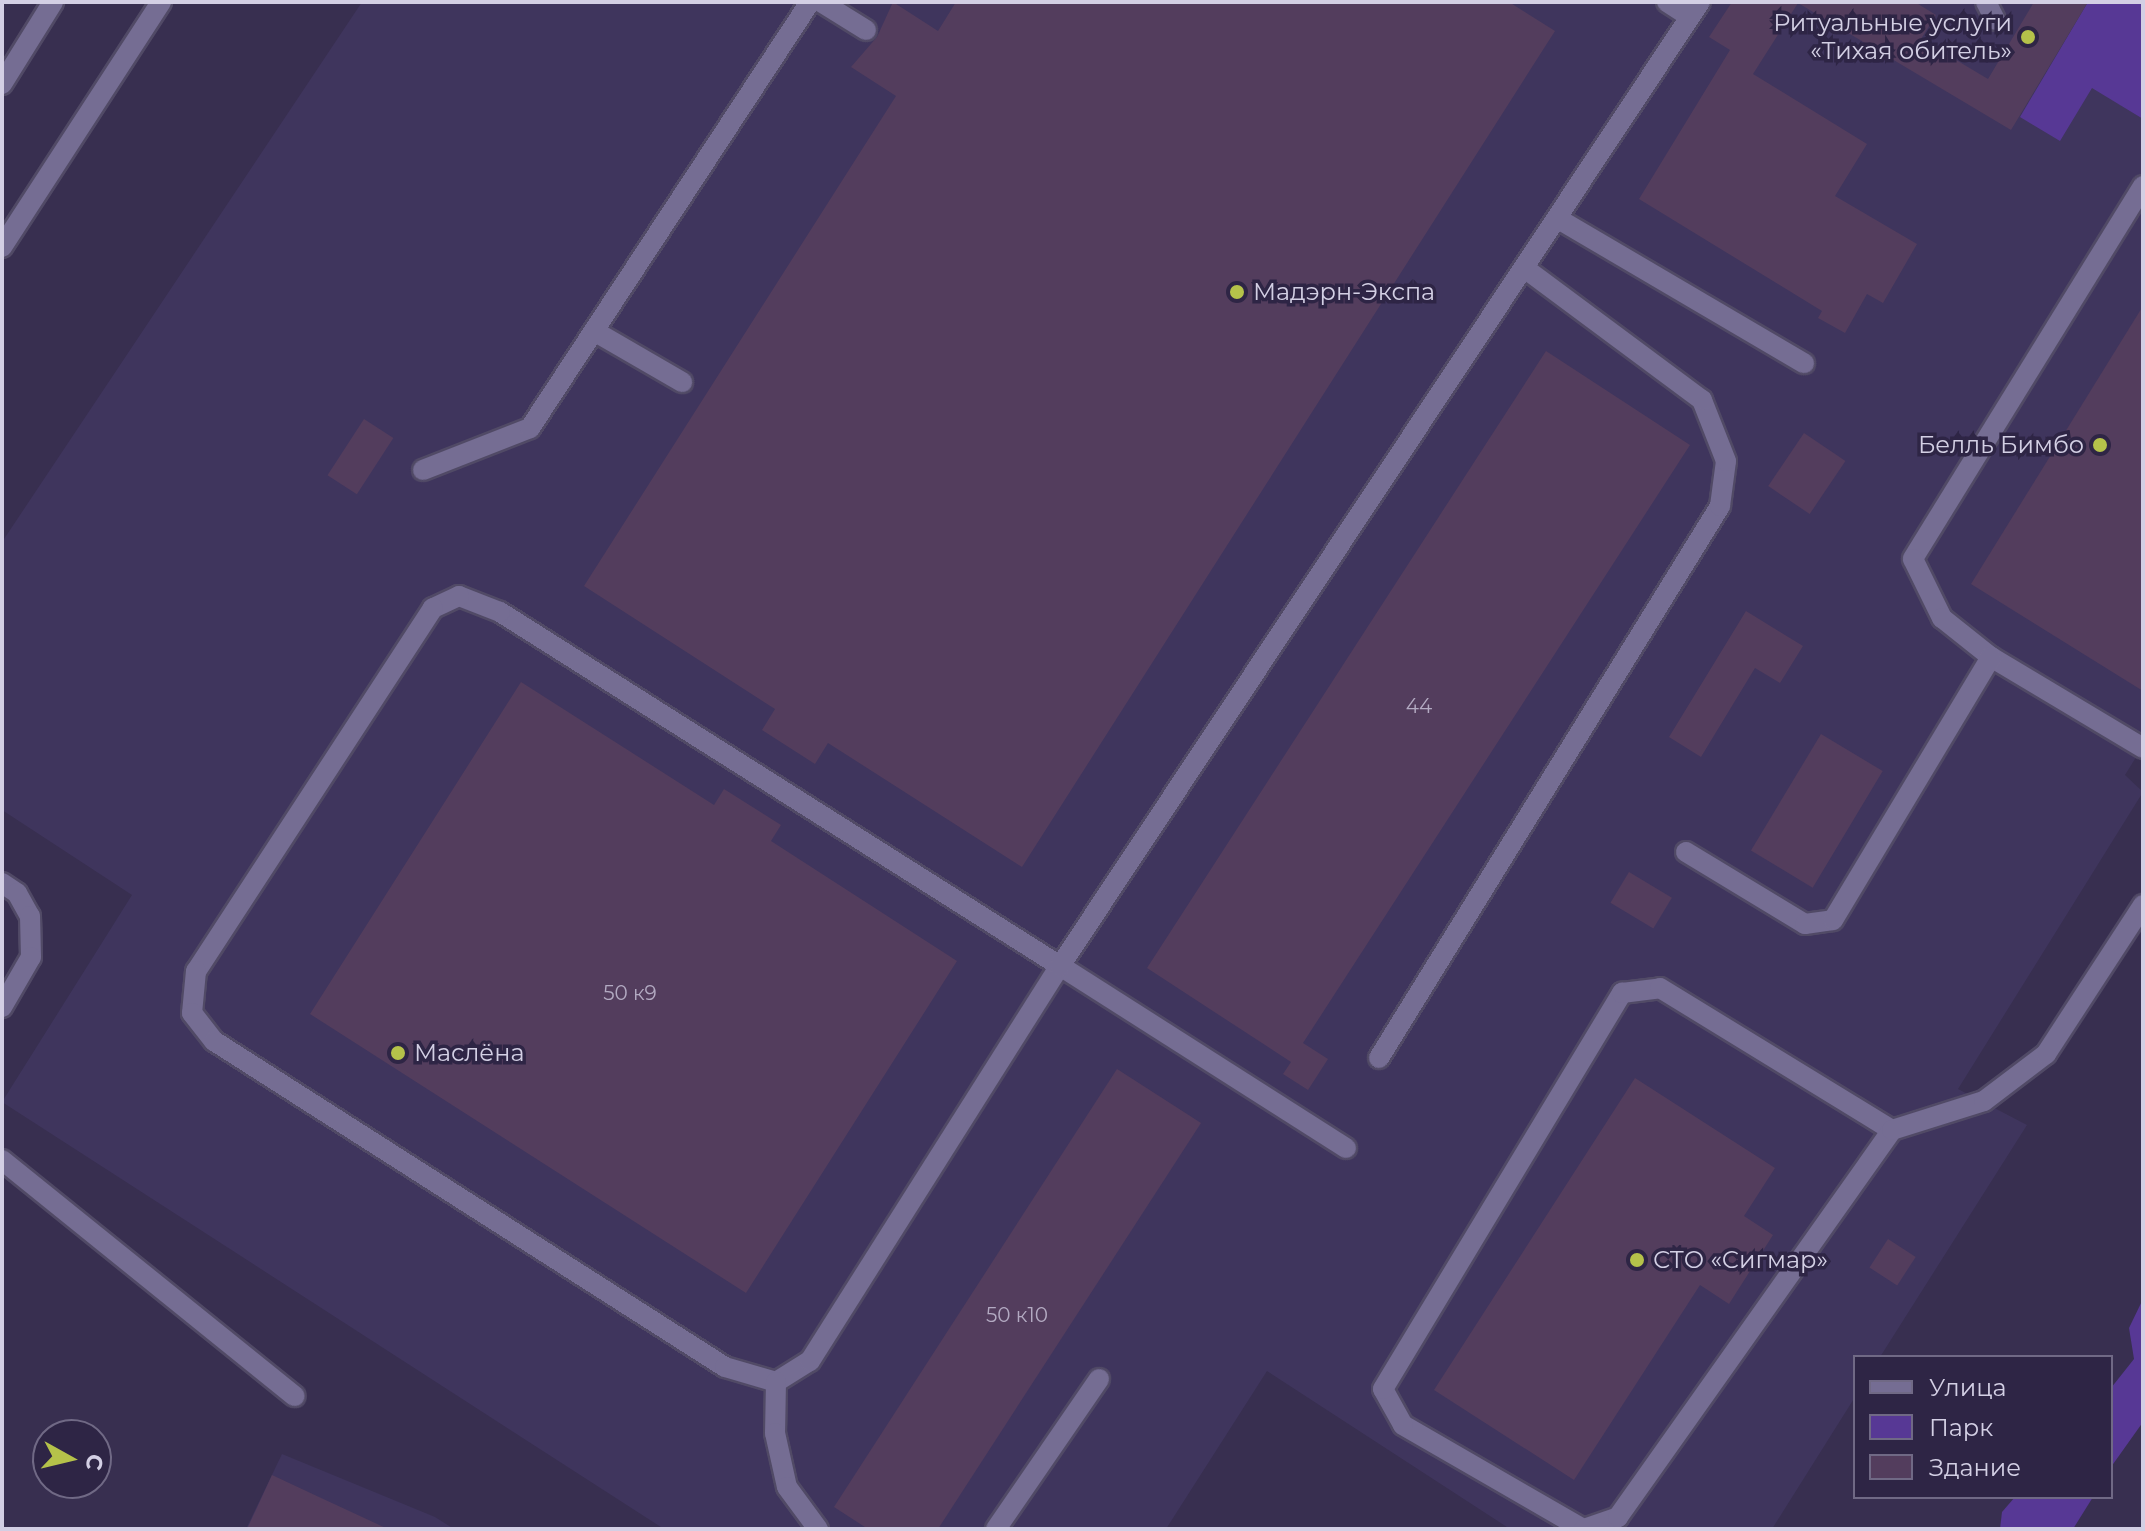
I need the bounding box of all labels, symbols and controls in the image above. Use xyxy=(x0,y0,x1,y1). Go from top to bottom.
place label: Ритуальные услуги «Тихая обитель» xyxy=(1773,9,2012,65)
marker: Ритуальные услуги «Тихая обитель» xyxy=(2019,28,2037,46)
place label: Мадэрн-Экспа xyxy=(1253,278,1435,306)
marker: Мадэрн-Экспа xyxy=(1228,283,1246,301)
place label: Белль Бимбо xyxy=(1918,431,2084,459)
marker: Белль Бимбо xyxy=(2091,436,2109,454)
house number: 44 xyxy=(1406,694,1432,718)
house number: 50 к9 xyxy=(603,981,657,1005)
place label: Маслёна xyxy=(414,1039,524,1067)
marker: Маслёна xyxy=(389,1044,407,1062)
place label: СТО «Сигмар» xyxy=(1653,1246,1828,1274)
marker: СТО «Сигмар» xyxy=(1628,1251,1646,1269)
house number: 50 к10 xyxy=(986,1303,1048,1327)
legend xyxy=(1853,1355,2113,1499)
text: Улица xyxy=(1929,1373,2007,1402)
text: Парк xyxy=(1929,1413,1993,1442)
north arrow xyxy=(32,1419,112,1499)
text: С xyxy=(80,1452,109,1472)
text: Здание xyxy=(1929,1453,2021,1482)

